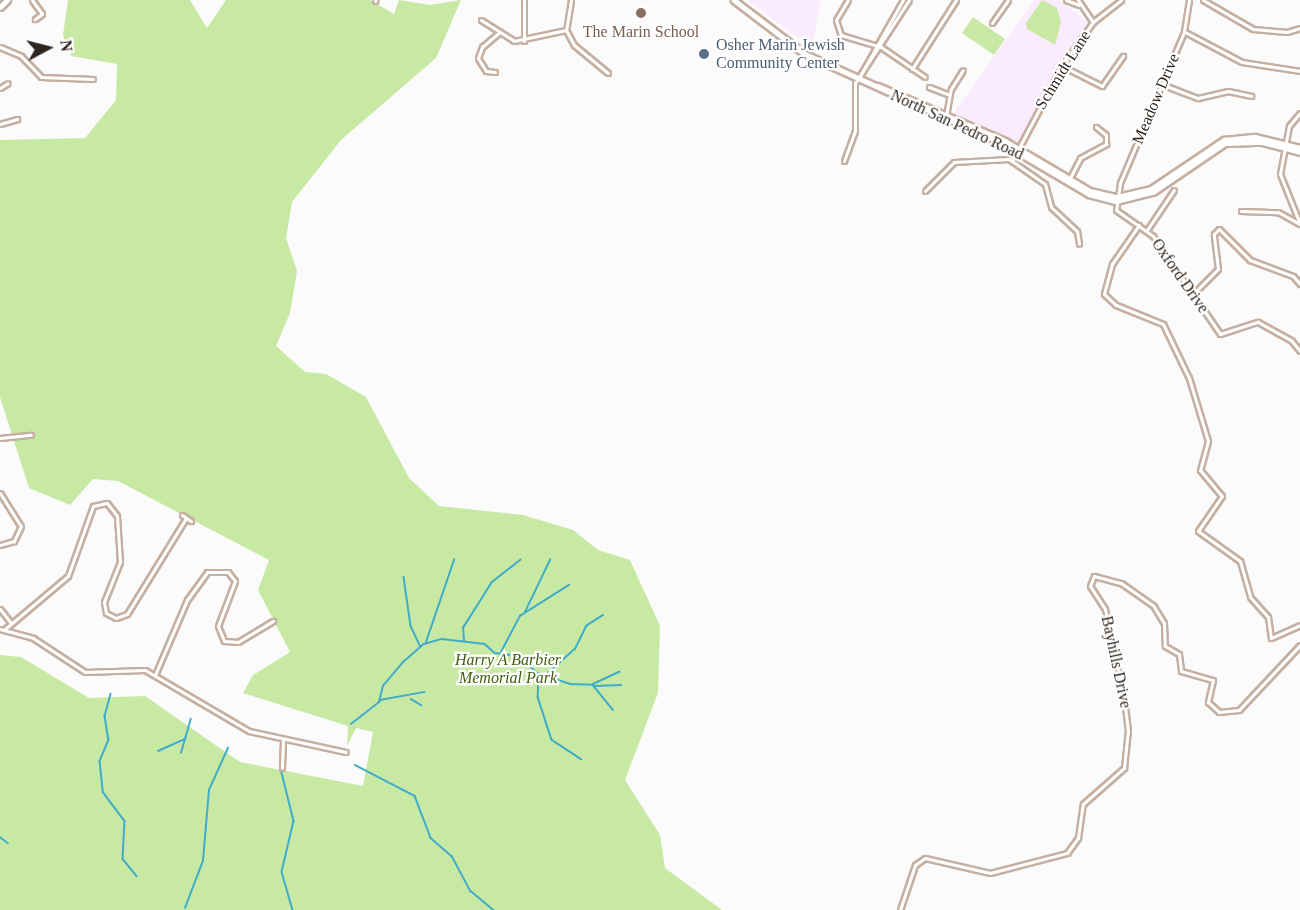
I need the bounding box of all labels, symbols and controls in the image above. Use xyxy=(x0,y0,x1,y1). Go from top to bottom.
marker: The Marin School xyxy=(634,6,648,20)
north arrow xyxy=(18,18,78,78)
place label: The Marin School xyxy=(583,22,699,42)
street label: Schmidt Lane xyxy=(1031,27,1095,113)
place label: Osher Marin Jewish Community Center xyxy=(716,35,845,73)
text: N xyxy=(57,39,76,53)
marker: Osher Marin Jewish Community Center xyxy=(697,47,711,61)
street label: Meadow Drive xyxy=(1128,51,1184,147)
street label: North San Pedro Road xyxy=(887,86,1027,164)
street label: Oxford Drive xyxy=(1147,235,1213,317)
street label: Bayhills Drive xyxy=(1097,614,1135,710)
park label: Harry A Barbier Memorial Park xyxy=(455,650,561,688)

